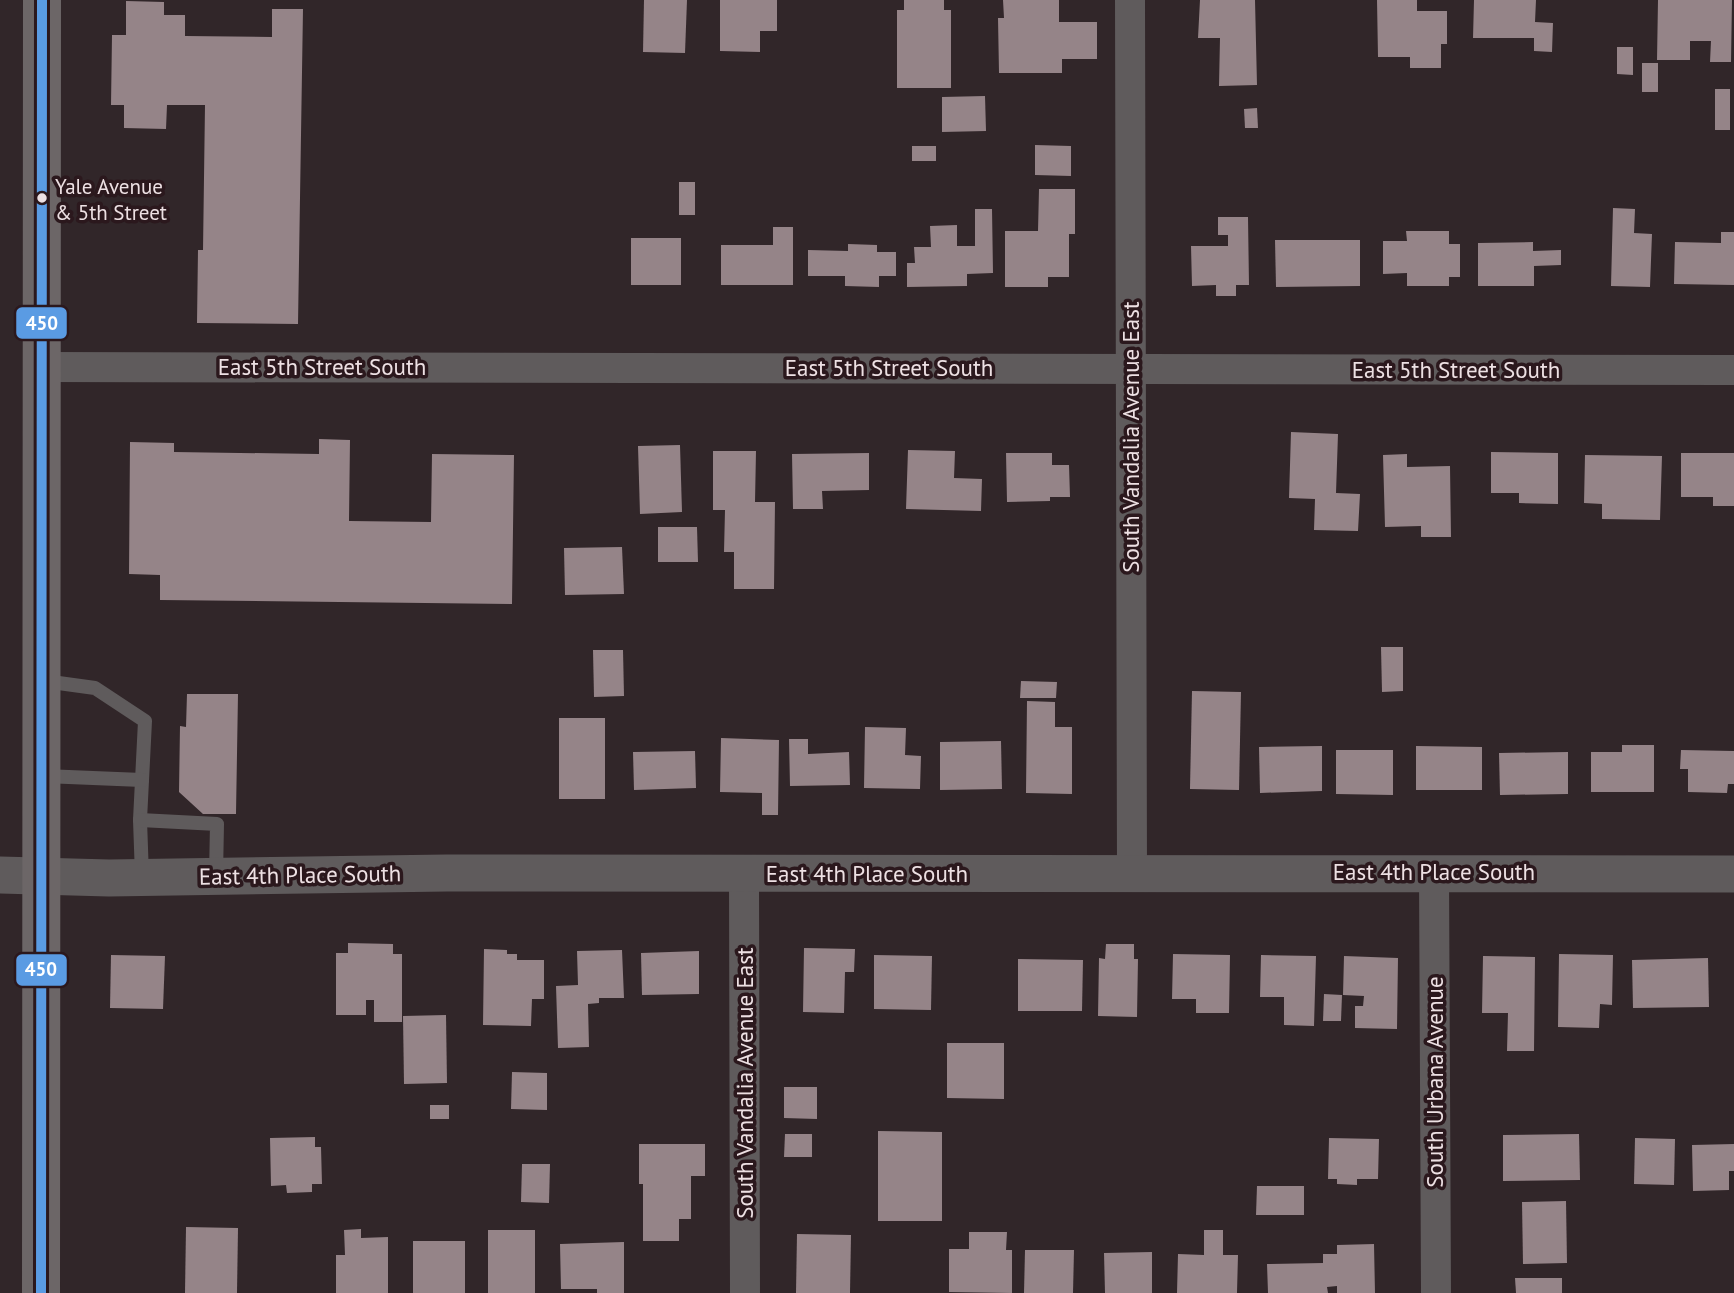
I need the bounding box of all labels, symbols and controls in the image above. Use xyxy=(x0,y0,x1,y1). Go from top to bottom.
place label: Yale Avenue & 5th Street xyxy=(55,173,167,226)
marker: Yale Avenue & 5th Street xyxy=(35,191,49,205)
street label: South Vandalia Avenue East xyxy=(1116,301,1145,573)
line badge: 450 xyxy=(15,306,68,340)
text: 450 xyxy=(26,311,58,335)
street label: East 5th Street South xyxy=(218,352,426,381)
street label: East 5th Street South xyxy=(785,353,993,382)
street label: East 5th Street South xyxy=(1352,355,1560,384)
street label: East 4th Place South xyxy=(1333,857,1535,886)
street label: East 4th Place South xyxy=(199,858,401,891)
street label: East 4th Place South xyxy=(766,859,968,888)
street label: South Vandalia Avenue East xyxy=(730,947,759,1219)
line badge: 450 xyxy=(15,953,68,987)
text: 450 xyxy=(25,957,57,981)
street label: South Urbana Avenue xyxy=(1420,976,1449,1188)

